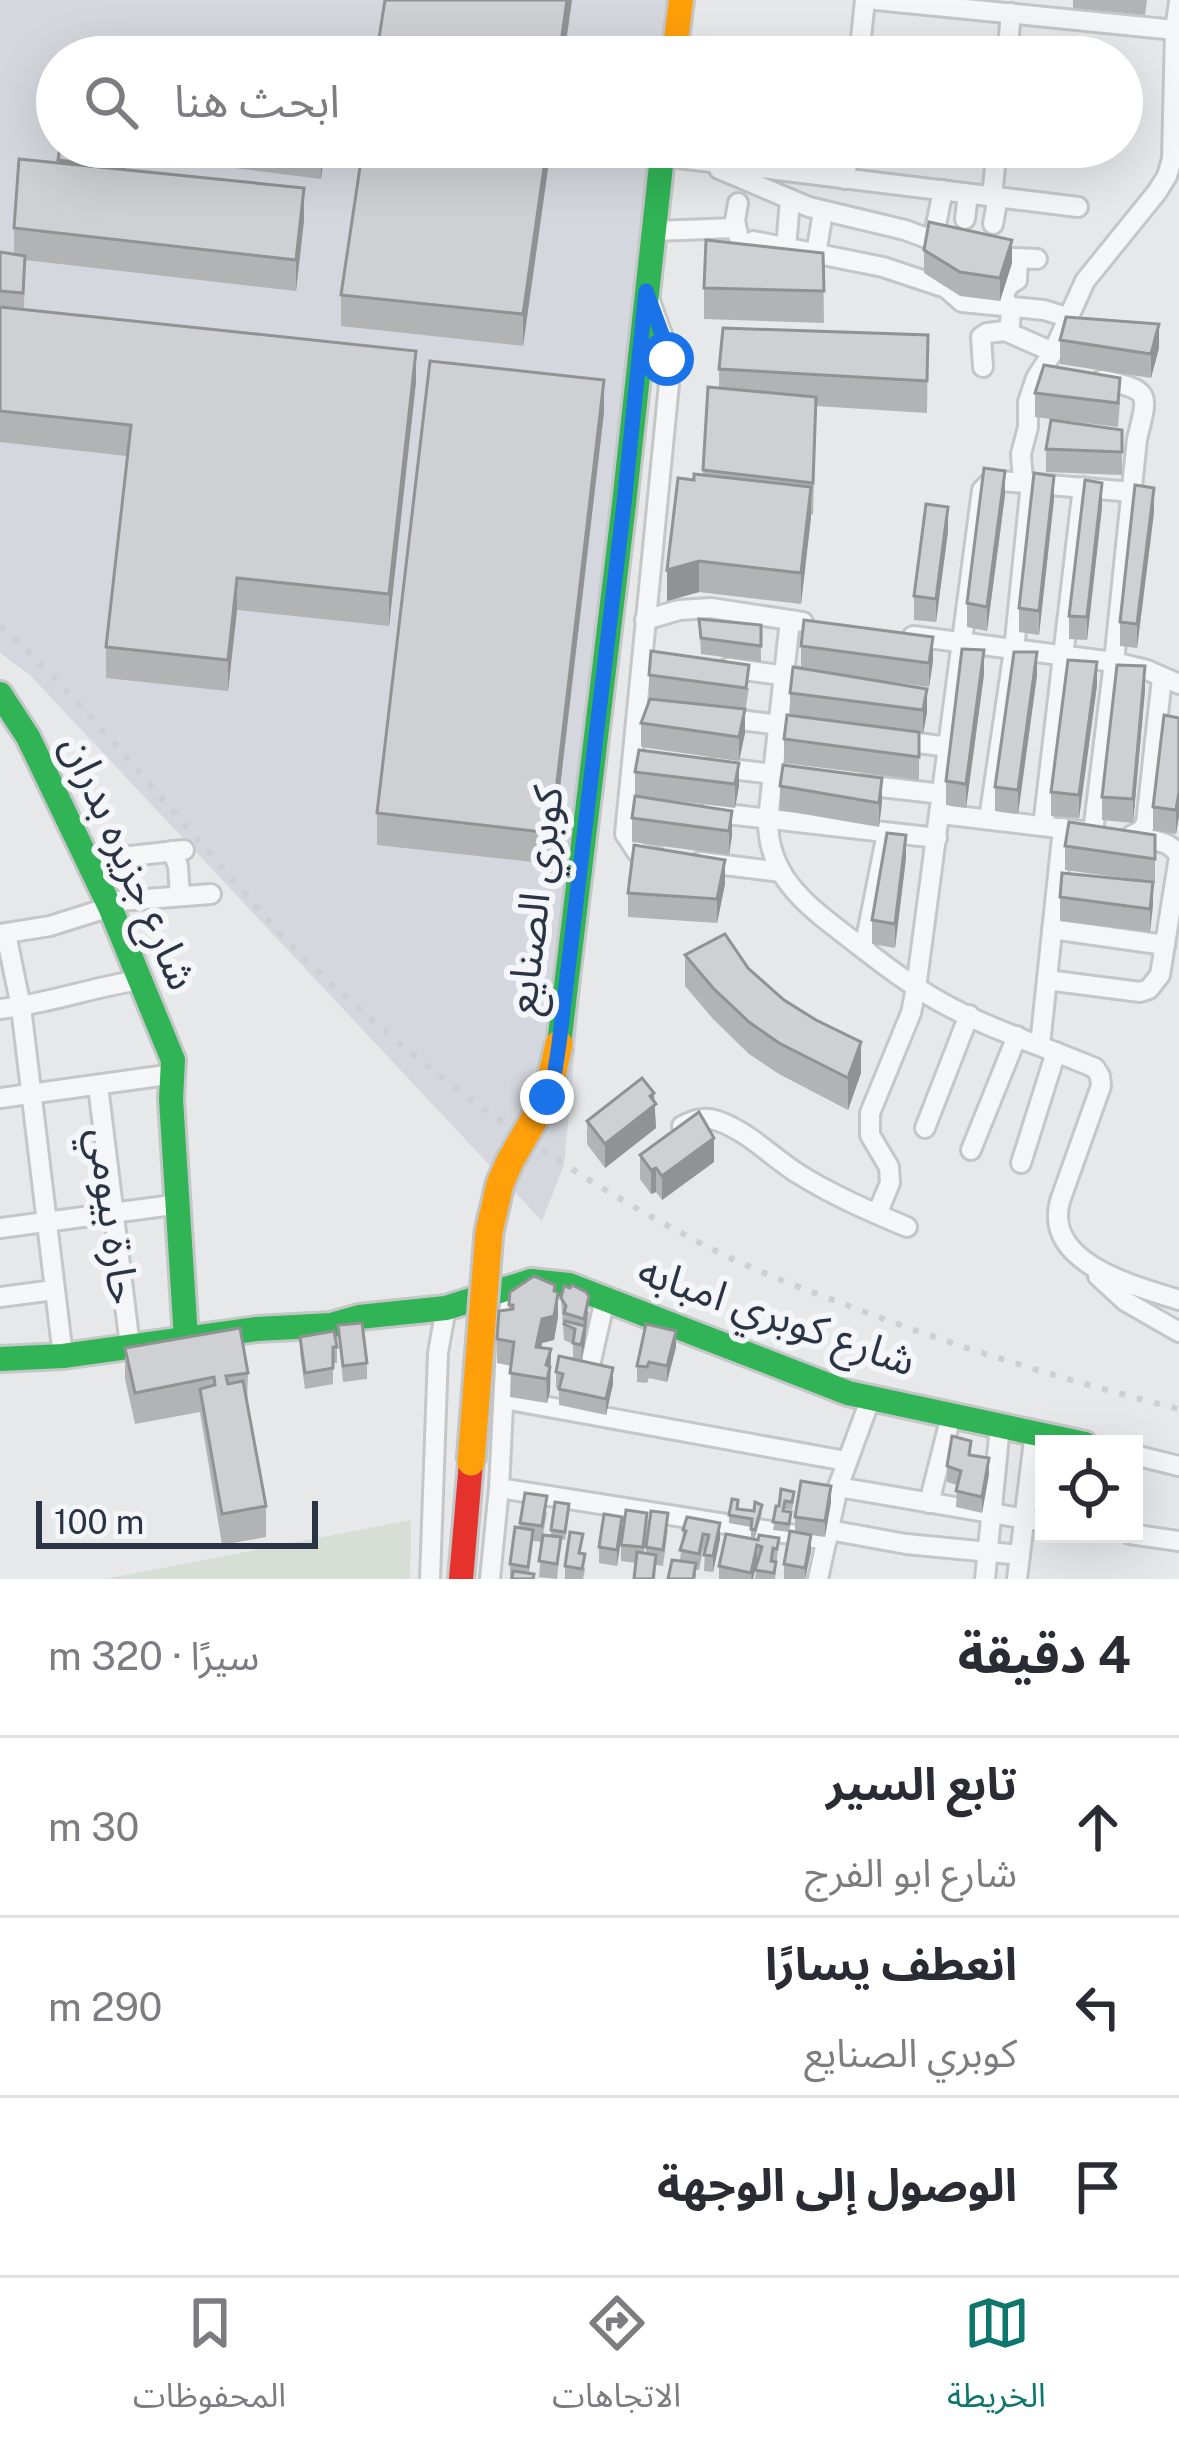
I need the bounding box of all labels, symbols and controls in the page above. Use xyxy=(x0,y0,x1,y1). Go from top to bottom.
search box xyxy=(36,36,1143,168)
icon: search xyxy=(78,69,144,135)
text: ابحث هنا xyxy=(174,74,340,127)
route start xyxy=(640,332,694,386)
street label: شارع جزيره بدران xyxy=(45,727,208,1000)
street label: كوبري الصنايع xyxy=(495,782,581,1018)
route end xyxy=(520,1070,574,1124)
street label: حارة بيومي xyxy=(71,1125,150,1308)
street label: شارع كوبري امبابه xyxy=(629,1244,922,1393)
map controls xyxy=(1035,1435,1143,1543)
button: locate xyxy=(1035,1435,1143,1543)
scale bar xyxy=(36,1495,318,1548)
text: 100 m xyxy=(54,1503,144,1541)
text: 4 دقيقة xyxy=(958,1625,1131,1684)
text: سيرًا · 320 m xyxy=(48,1633,259,1679)
text: تابع السير xyxy=(826,1757,1017,1810)
icon: ahead xyxy=(1065,1794,1131,1860)
text: 30 m xyxy=(48,1804,139,1850)
text: شارع ابو الفرج xyxy=(805,1850,1017,1896)
text: انعطف يسارًا xyxy=(765,1937,1017,1990)
icon: left xyxy=(1065,1974,1131,2040)
text: 290 m xyxy=(48,1984,162,2030)
text: كوبري الصنايع xyxy=(804,2030,1017,2076)
icon: arrive xyxy=(1065,2154,1131,2220)
text: الوصول إلى الوجهة xyxy=(657,2158,1017,2211)
tab: المحفوظات xyxy=(133,2290,286,2431)
tab: الاتجاهات xyxy=(552,2290,681,2431)
tab: الخريطة xyxy=(947,2290,1046,2431)

